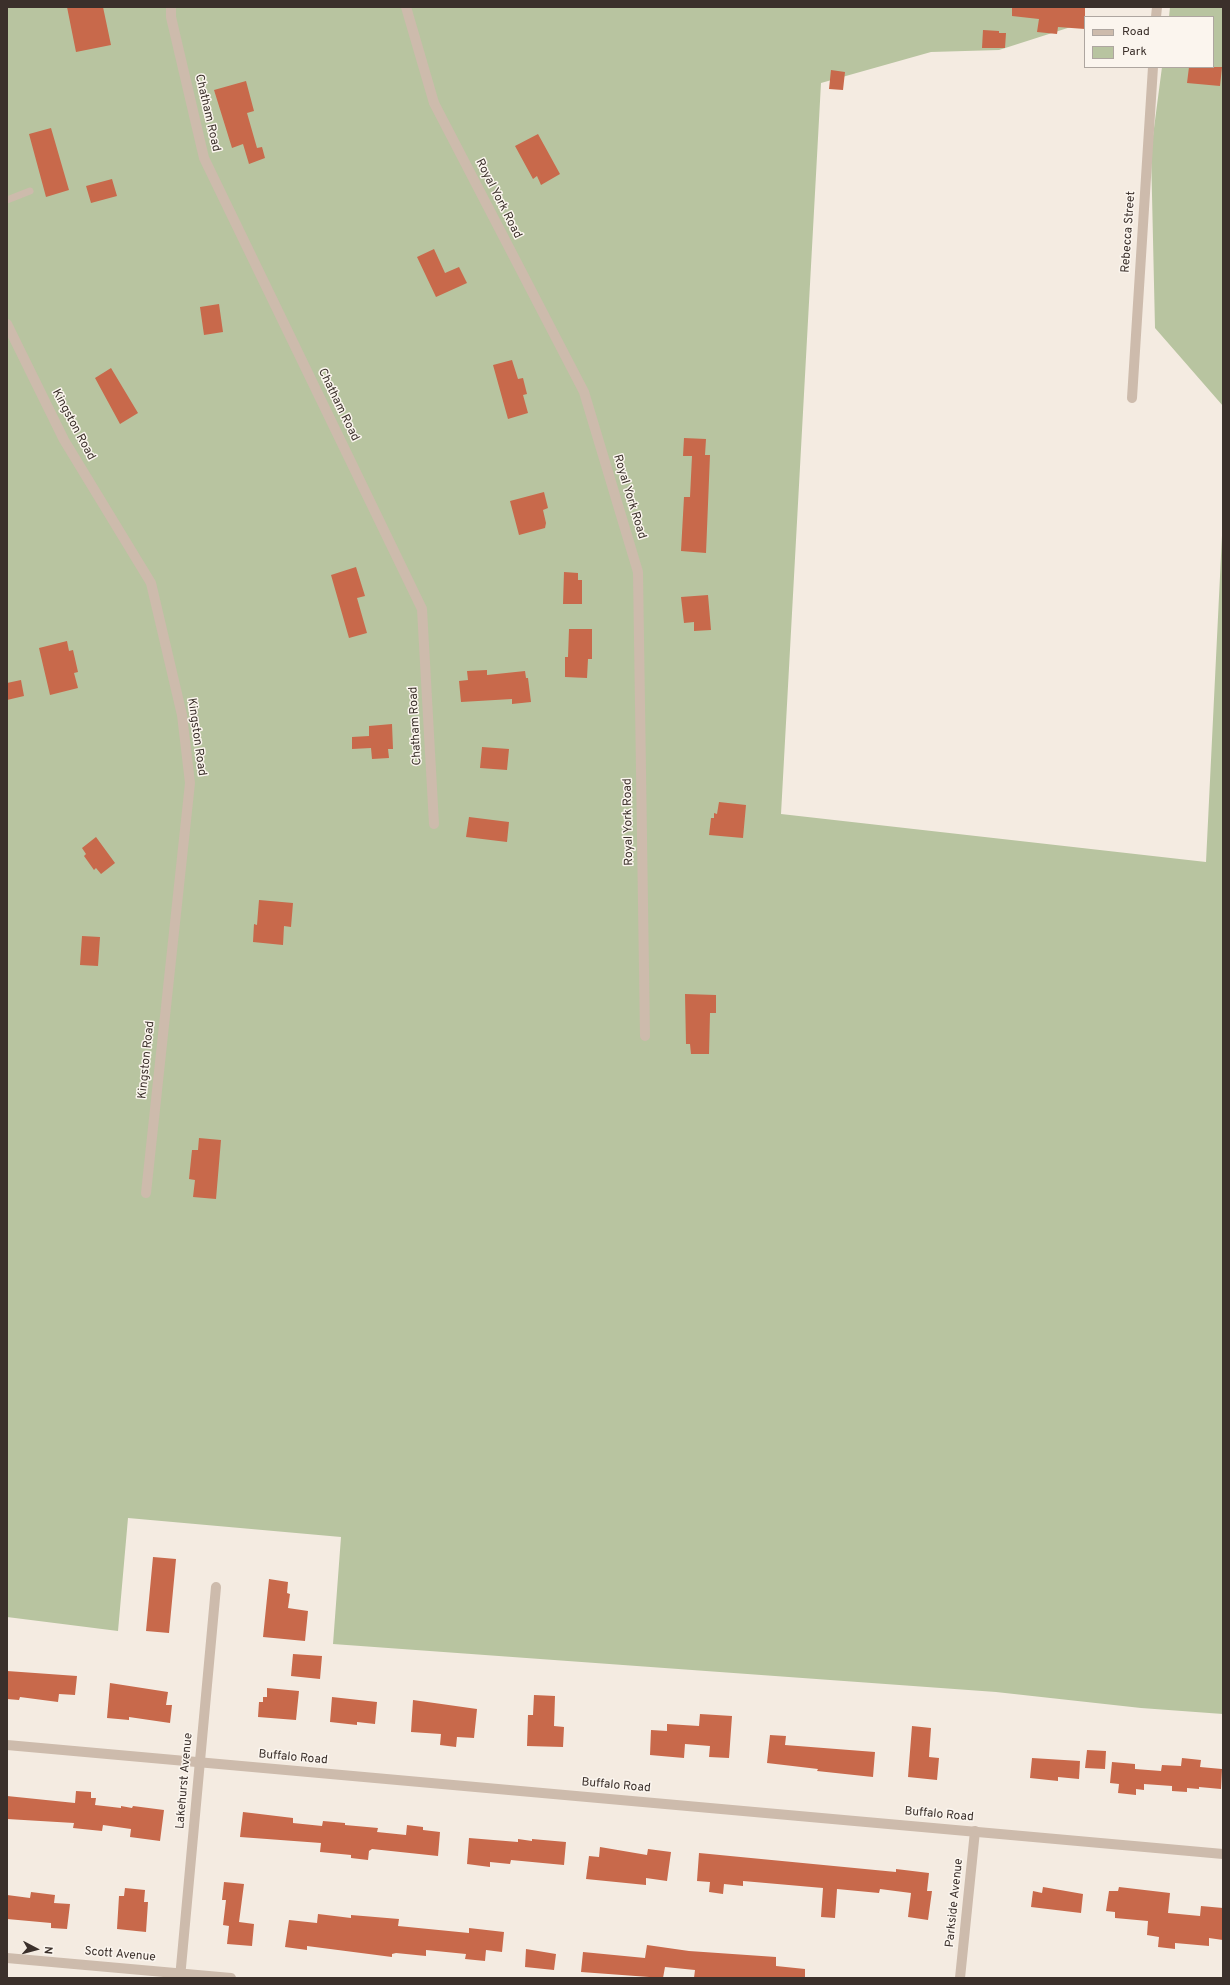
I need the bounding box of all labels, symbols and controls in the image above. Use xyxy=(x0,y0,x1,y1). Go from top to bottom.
legend xyxy=(1084,16,1214,68)
text: Road xyxy=(1122,24,1150,40)
text: Park xyxy=(1122,44,1147,60)
street label: Chatham Road xyxy=(191,73,223,153)
street label: Royal York Road xyxy=(472,157,524,241)
street label: Rebecca Street xyxy=(1119,191,1139,273)
street label: Chatham Road xyxy=(314,366,362,444)
street label: Kingston Road xyxy=(48,387,98,463)
street label: Royal York Road xyxy=(609,453,649,541)
street label: Chatham Road xyxy=(407,686,425,766)
street label: Kingston Road xyxy=(183,697,209,777)
street label: Royal York Road xyxy=(621,778,637,866)
street label: Kingston Road xyxy=(136,1020,158,1100)
street label: Lakehurst Avenue xyxy=(174,1732,196,1830)
street label: Buffalo Road xyxy=(258,1748,328,1768)
street label: Buffalo Road xyxy=(581,1776,651,1796)
street label: Buffalo Road xyxy=(904,1805,974,1825)
street label: Parkside Avenue xyxy=(943,1858,967,1948)
north arrow xyxy=(16,1929,56,1969)
street label: Scott Avenue xyxy=(84,1945,156,1965)
text: N xyxy=(41,1946,55,1955)

